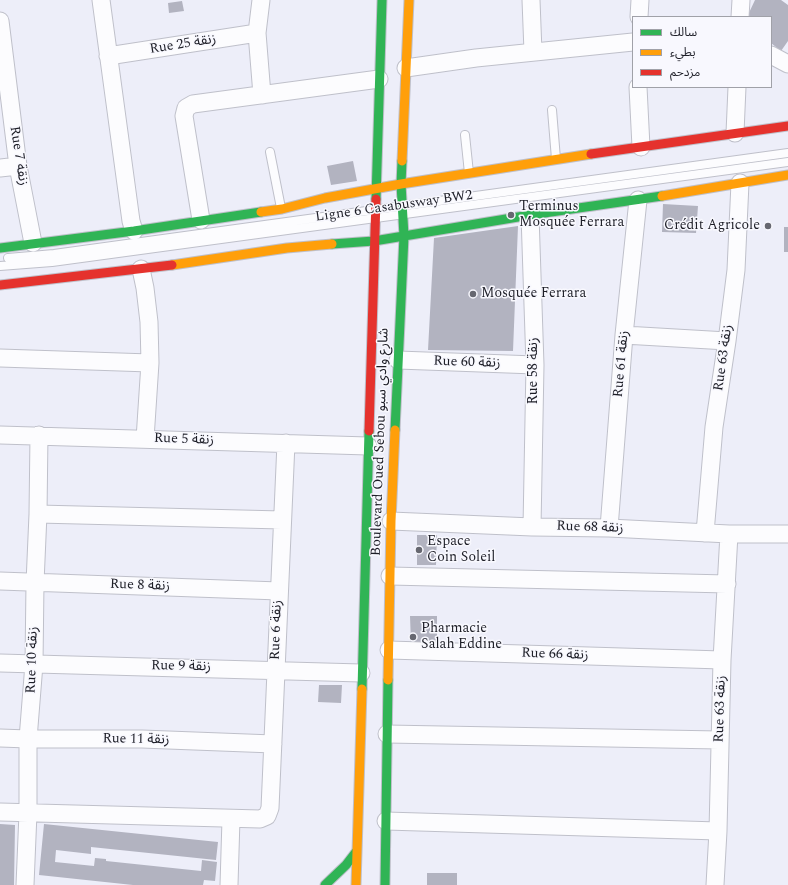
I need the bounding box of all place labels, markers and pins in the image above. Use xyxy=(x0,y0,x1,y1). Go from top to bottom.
place label: Terminus Mosquée Ferrara xyxy=(519,199,624,232)
marker: Terminus Mosquée Ferrara xyxy=(506,210,516,220)
place label: Crédit Agricole xyxy=(664,218,760,234)
marker: Crédit Agricole xyxy=(763,221,773,231)
place label: Mosquée Ferrara xyxy=(481,286,586,302)
marker: Mosquée Ferrara xyxy=(468,289,478,299)
place label: Espace Coin Soleil xyxy=(427,534,495,566)
marker: Espace Coin Soleil xyxy=(414,545,424,555)
place label: Pharmacie Salah Eddine xyxy=(421,621,502,654)
marker: Pharmacie Salah Eddine xyxy=(408,632,418,642)

